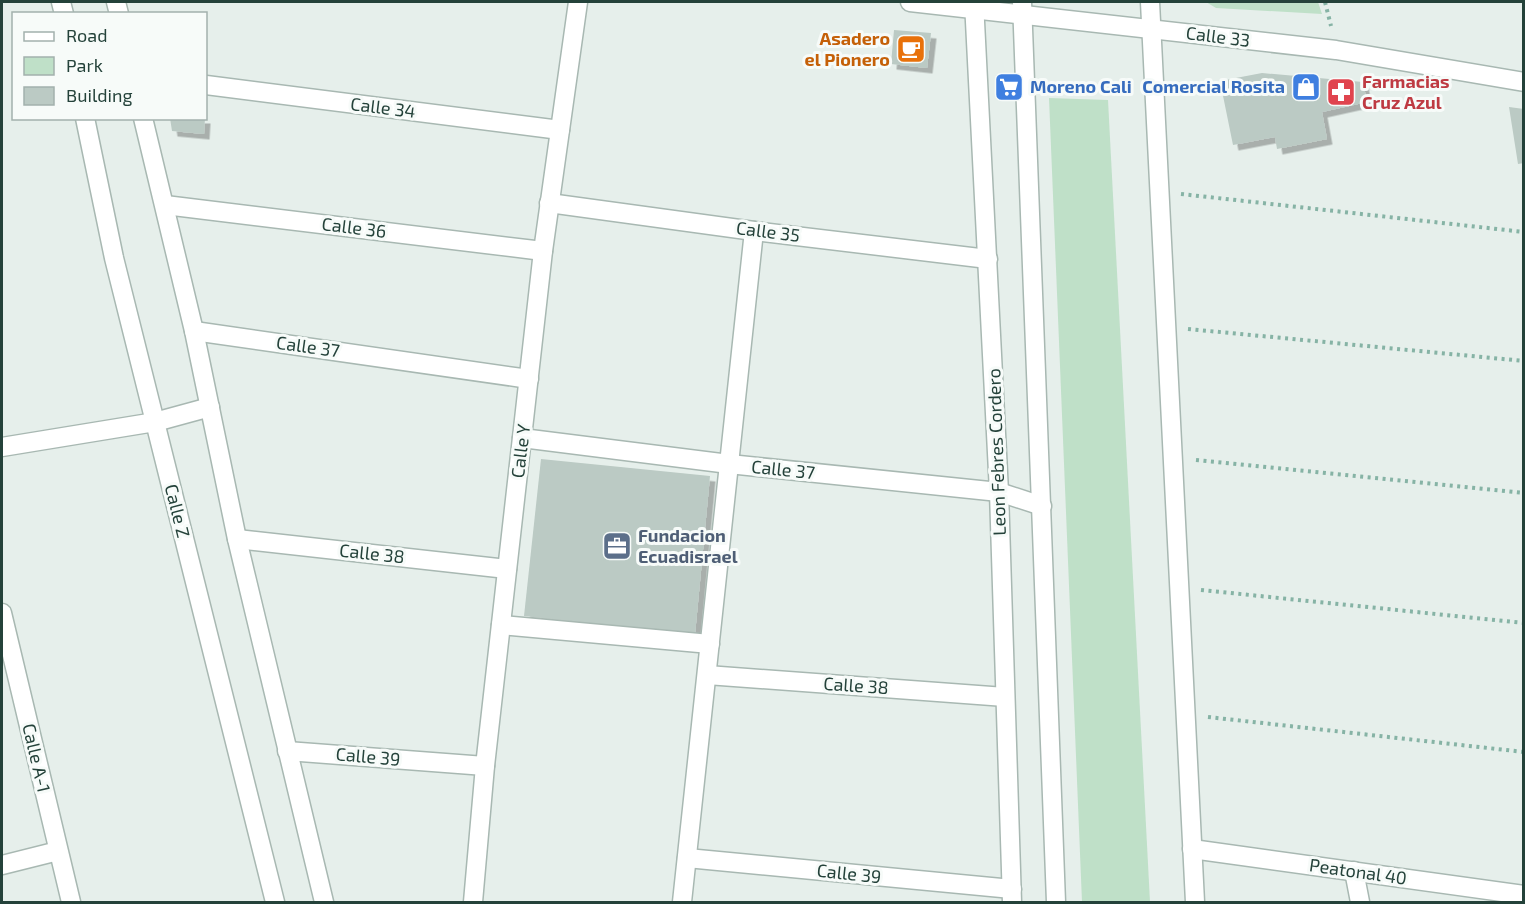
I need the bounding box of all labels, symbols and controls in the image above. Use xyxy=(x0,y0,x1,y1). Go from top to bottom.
legend xyxy=(12,12,207,120)
street label: Calle 33 xyxy=(1185,21,1251,51)
text: Road xyxy=(66,24,107,46)
place label: Asadero el Pionero xyxy=(805,27,890,70)
cafe icon: Asadero el Pionero xyxy=(895,33,927,65)
text: Park xyxy=(66,54,103,76)
place label: Farmacias Cruz Azul xyxy=(1362,70,1450,113)
supermarket icon: Moreno Cali xyxy=(993,71,1025,103)
shop icon: Comercial Rosita xyxy=(1290,71,1322,103)
place label: Moreno Cali xyxy=(1030,75,1132,97)
place label: Comercial Rosita xyxy=(1142,75,1285,97)
pharmacy icon: Farmacias Cruz Azul xyxy=(1325,76,1357,108)
text: Building xyxy=(66,84,133,106)
street label: Calle 34 xyxy=(349,92,417,122)
street label: Calle 36 xyxy=(321,212,388,242)
street label: Calle 35 xyxy=(735,216,801,246)
street label: Calle 37 xyxy=(275,331,341,361)
street label: Leon Febres Cordero xyxy=(982,368,1010,536)
street label: Calle Y xyxy=(506,422,534,479)
street label: Calle 37 xyxy=(750,455,816,483)
street label: Calle Z xyxy=(161,482,195,540)
place label: Fundacion Ecuadisrael xyxy=(638,524,738,567)
office icon: Fundacion Ecuadisrael xyxy=(601,530,633,562)
street label: Calle 38 xyxy=(338,539,406,567)
street label: Calle 38 xyxy=(823,672,889,698)
street label: Calle A-1 xyxy=(18,721,56,794)
street label: Calle 39 xyxy=(335,742,401,770)
street label: Peatonal 40 xyxy=(1308,853,1408,889)
street label: Calle 39 xyxy=(816,859,882,887)

